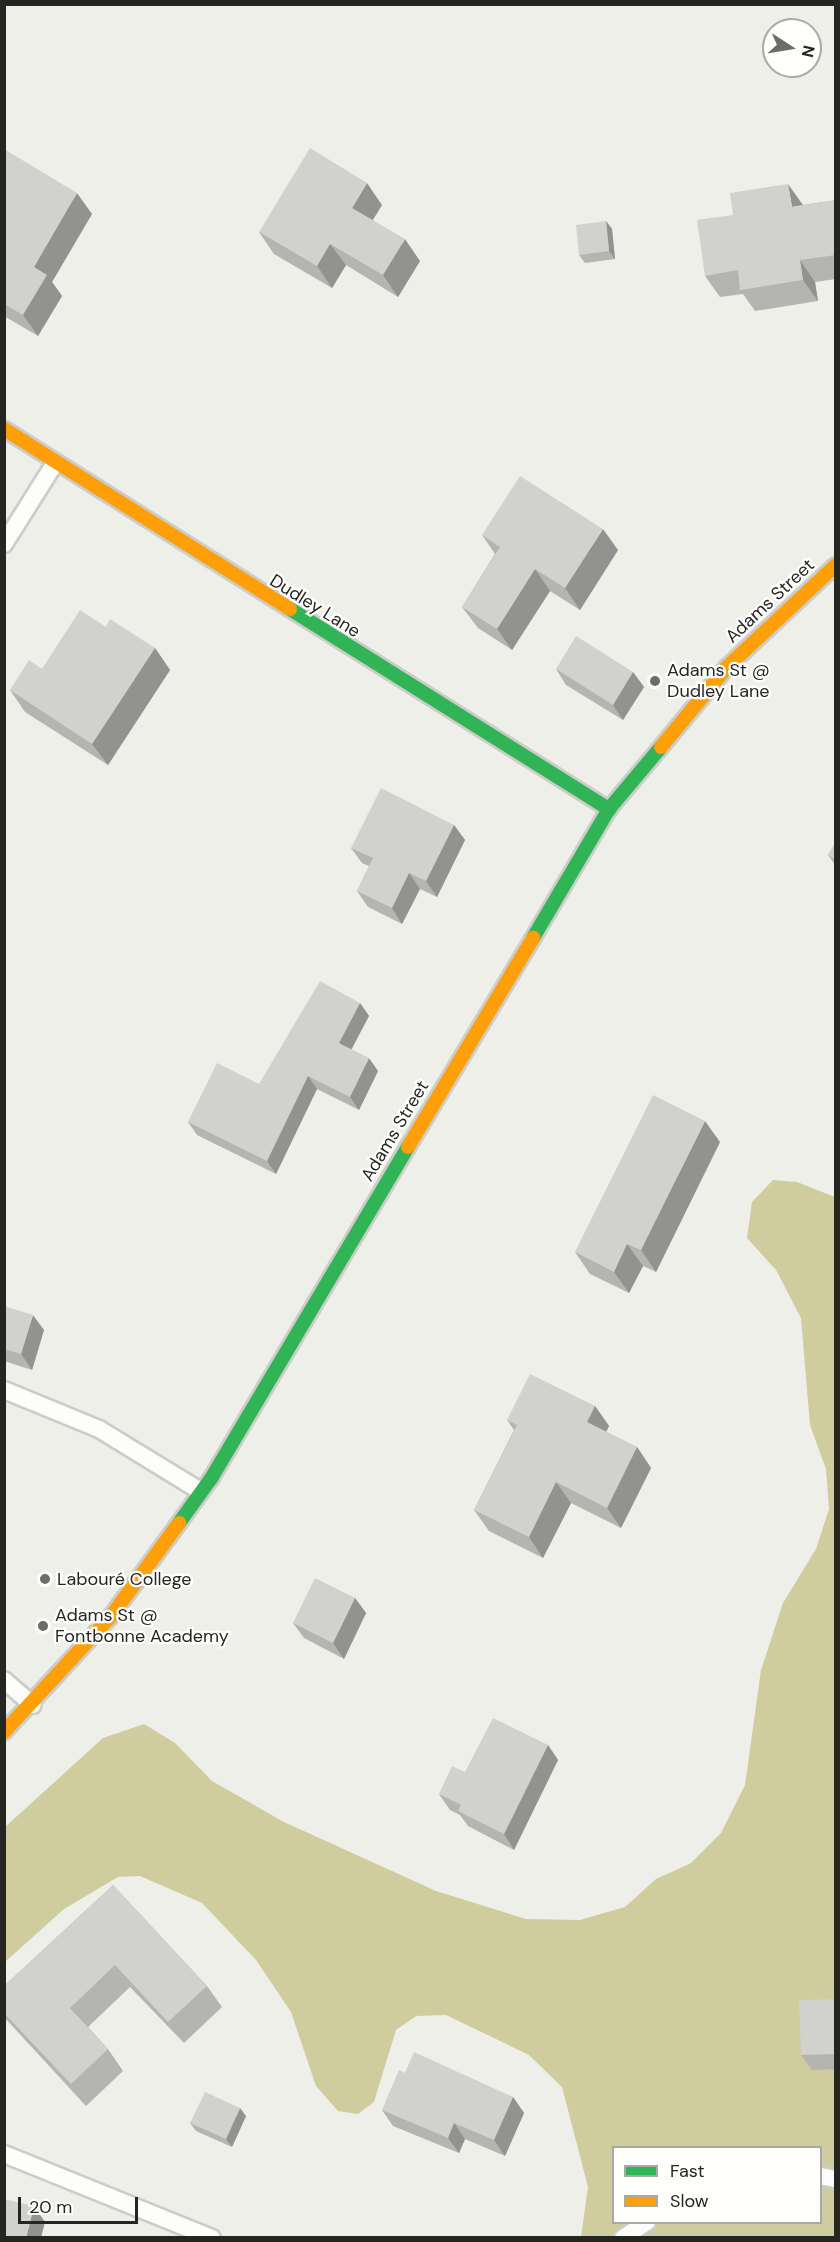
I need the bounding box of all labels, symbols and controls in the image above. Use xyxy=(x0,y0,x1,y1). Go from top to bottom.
north arrow xyxy=(762,18,822,78)
text: N xyxy=(797,44,820,59)
street label: Adams Street xyxy=(721,554,819,648)
street label: Dudley Lane xyxy=(266,570,364,642)
place label: Adams St @ Dudley Lane xyxy=(667,660,770,702)
marker: Adams St @ Dudley Lane xyxy=(648,674,662,688)
street label: Adams Street xyxy=(357,1077,433,1185)
place label: Labouré College xyxy=(57,1568,192,1590)
marker: Labouré College xyxy=(38,1572,52,1586)
place label: Adams St @ Fontbonne Academy xyxy=(55,1605,229,1648)
marker: Adams St @ Fontbonne Academy xyxy=(36,1619,50,1633)
legend xyxy=(612,2146,822,2224)
text: Fast xyxy=(670,2159,705,2183)
scale bar xyxy=(21,2185,141,2223)
text: Slow xyxy=(670,2189,709,2213)
text: 20 m xyxy=(29,2195,72,2219)

